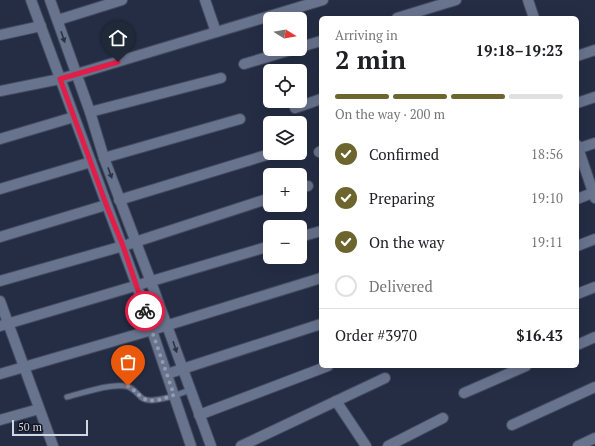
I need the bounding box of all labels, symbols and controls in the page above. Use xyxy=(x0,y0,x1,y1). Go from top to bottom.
north arrow xyxy=(263,12,307,56)
map controls xyxy=(263,12,307,264)
pin xyxy=(101,21,135,62)
text: Arriving in xyxy=(335,26,398,44)
icon: home xyxy=(107,27,129,49)
one-way arrow xyxy=(61,31,67,43)
text: 19:18–19:23 xyxy=(476,40,563,60)
text: 2 min xyxy=(335,42,406,76)
button: locate xyxy=(263,64,307,108)
text: On the way · 200 m xyxy=(335,105,445,123)
button: layers xyxy=(263,116,307,160)
icon: check xyxy=(335,143,357,165)
text: Confirmed xyxy=(369,144,439,164)
text: 18:56 xyxy=(531,145,563,163)
one-way arrow xyxy=(107,167,113,179)
button: + xyxy=(263,168,307,212)
icon: check xyxy=(335,187,357,209)
text: Preparing xyxy=(369,188,434,208)
text: 19:10 xyxy=(531,189,563,207)
button: − xyxy=(263,220,307,264)
icon: check xyxy=(335,231,357,253)
text: On the way xyxy=(369,232,444,252)
text: 19:11 xyxy=(531,233,563,251)
text: Delivered xyxy=(369,276,433,296)
courier xyxy=(125,291,165,331)
icon: bike xyxy=(134,300,156,322)
text: Order #3970 xyxy=(335,325,417,345)
text: $16.43 xyxy=(516,325,563,345)
one-way arrow xyxy=(172,342,178,354)
pin xyxy=(111,345,145,386)
icon: bag xyxy=(117,351,139,373)
scale bar xyxy=(12,418,88,437)
text: 50 m xyxy=(18,420,42,434)

